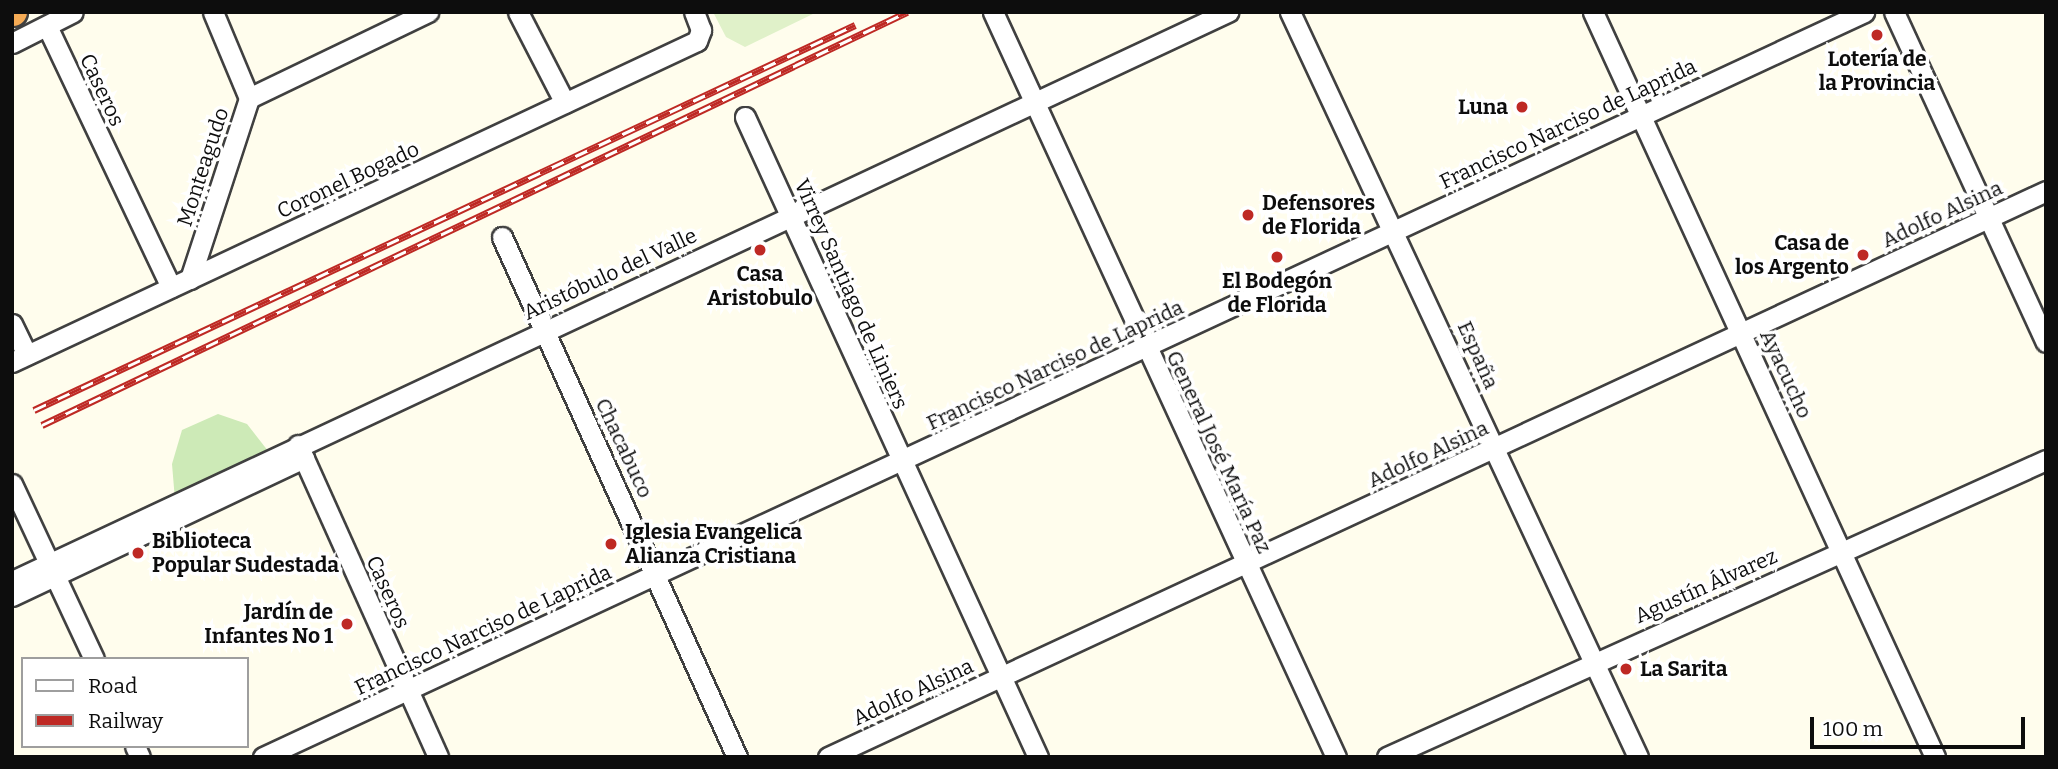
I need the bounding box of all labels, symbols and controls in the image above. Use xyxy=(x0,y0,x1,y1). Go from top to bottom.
marker: Lotería de la Provincia xyxy=(1869,27,1885,43)
place label: Lotería de la Provincia xyxy=(1819,46,1935,96)
street label: Caseros xyxy=(74,50,130,130)
street label: Francisco Narciso de Laprida xyxy=(1436,53,1700,195)
place label: Luna xyxy=(1458,94,1508,120)
marker: Luna xyxy=(1514,99,1530,115)
street label: Monteagudo xyxy=(172,104,234,230)
street label: Coronel Bogado xyxy=(273,136,423,224)
street label: Virrey Santiago de Liniers xyxy=(789,175,913,413)
street label: Adolfo Alsina xyxy=(1878,175,2006,253)
place label: Defensores de Florida xyxy=(1262,190,1375,240)
marker: Defensores de Florida xyxy=(1240,207,1256,223)
street label: Aristóbulo del Valle xyxy=(519,223,701,325)
place label: Casa de los Argento xyxy=(1735,230,1849,280)
marker: Casa Aristobulo xyxy=(752,242,768,258)
marker: Casa de los Argento xyxy=(1855,247,1871,263)
marker: El Bodegón de Florida xyxy=(1269,249,1285,265)
place label: Casa Aristobulo xyxy=(707,261,813,311)
place label: El Bodegón de Florida xyxy=(1222,268,1332,318)
street label: Francisco Narciso de Laprida xyxy=(923,294,1187,436)
street label: España xyxy=(1452,317,1504,393)
street label: Ayacucho xyxy=(1755,326,1817,422)
street label: General José María Paz xyxy=(1161,347,1277,557)
street label: Chacabuco xyxy=(590,394,658,502)
street label: Adolfo Alsina xyxy=(1364,415,1492,493)
place label: Iglesia Evangelica Alianza Cristiana xyxy=(625,519,802,569)
place label: Biblioteca Popular Sudestada xyxy=(152,528,339,578)
marker: Iglesia Evangelica Alianza Cristiana xyxy=(603,536,619,552)
street label: Agustín Álvarez xyxy=(1631,543,1781,629)
marker: Biblioteca Popular Sudestada xyxy=(130,545,146,561)
street label: Caseros xyxy=(361,552,415,632)
street label: Francisco Narciso de Laprida xyxy=(351,559,615,701)
place label: Jardín de Infantes No 1 xyxy=(204,599,333,649)
marker: Jardín de Infantes No 1 xyxy=(339,616,355,632)
street label: Adolfo Alsina xyxy=(849,653,977,731)
place label: La Sarita xyxy=(1640,656,1727,682)
legend xyxy=(21,657,248,748)
marker: La Sarita xyxy=(1618,661,1634,677)
text: Road xyxy=(88,673,137,699)
scale bar xyxy=(1813,702,2028,746)
text: Railway xyxy=(88,708,163,734)
text: 100 m xyxy=(1823,716,1883,742)

